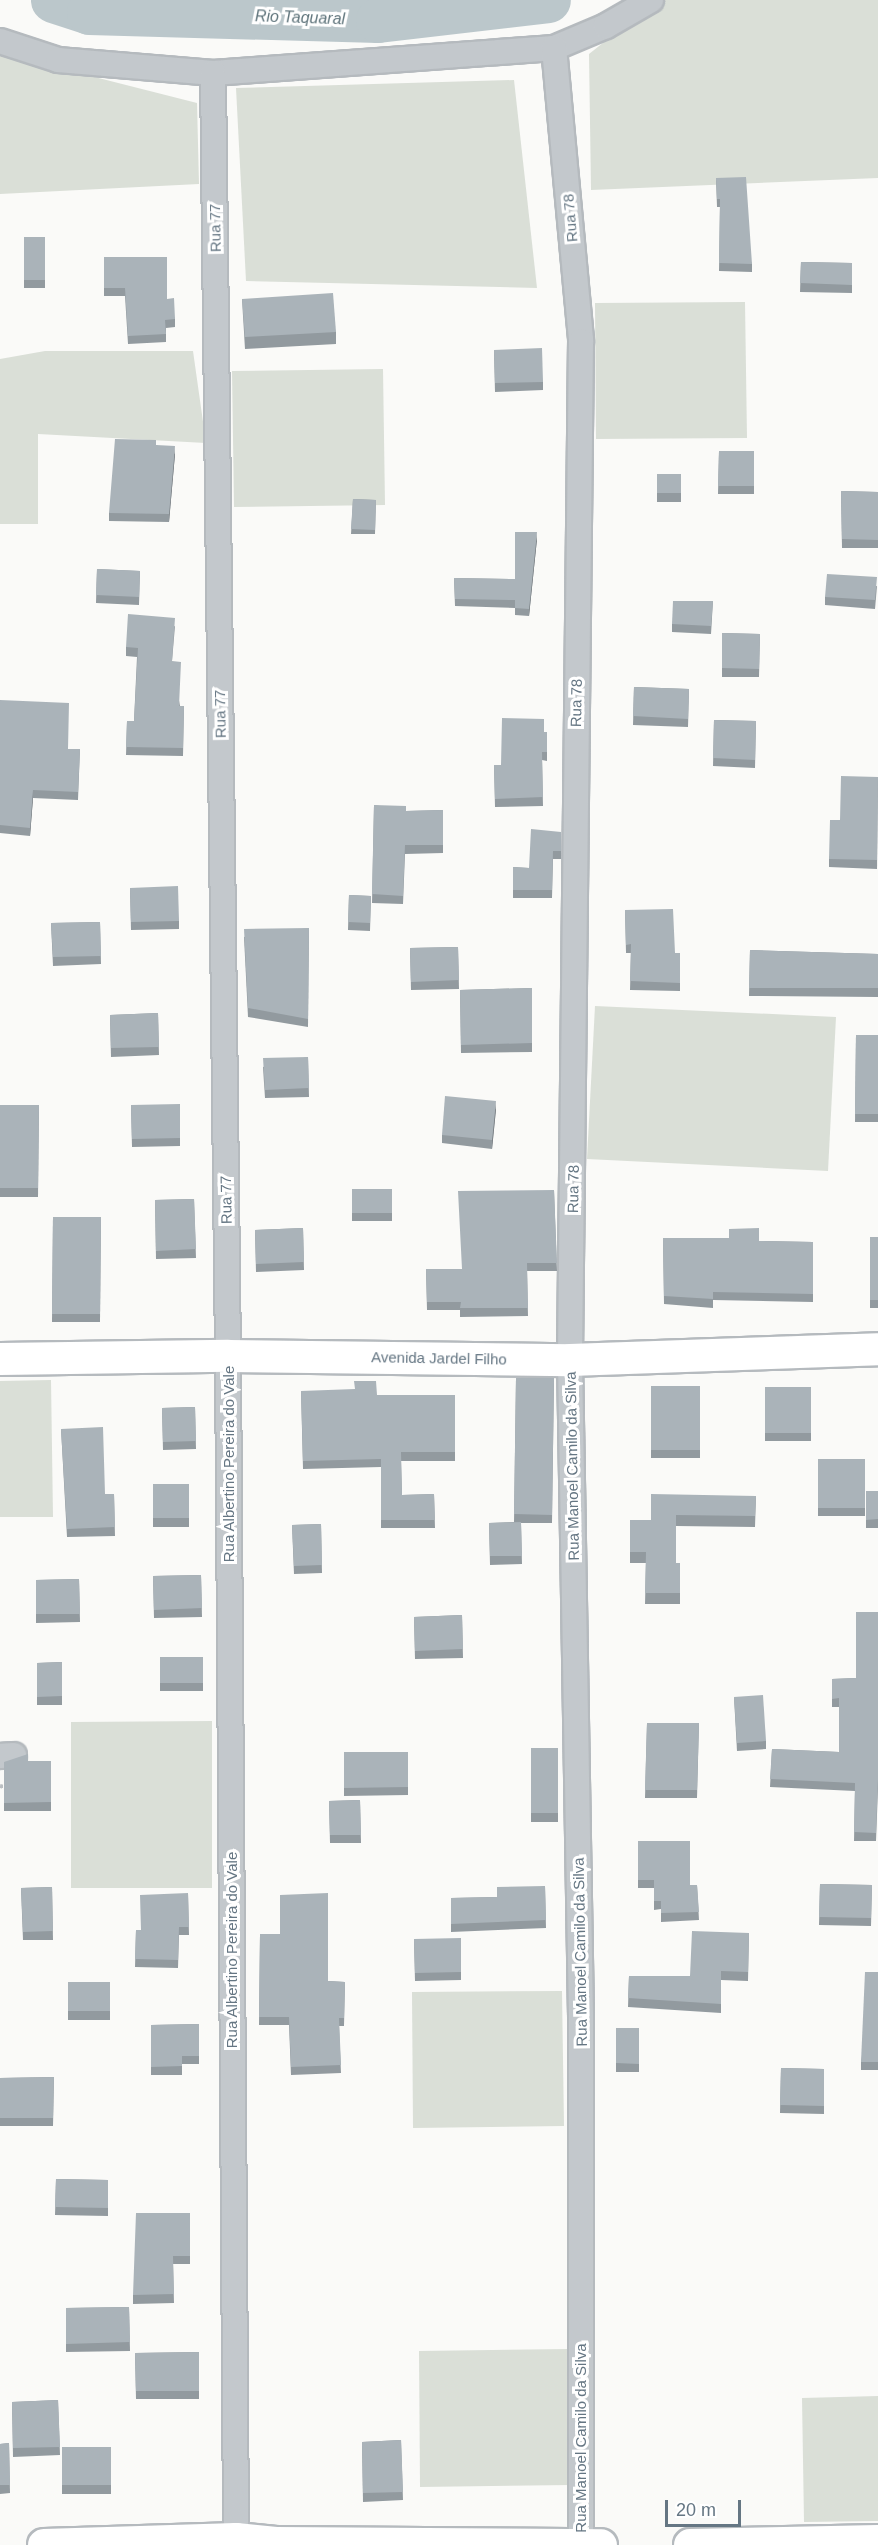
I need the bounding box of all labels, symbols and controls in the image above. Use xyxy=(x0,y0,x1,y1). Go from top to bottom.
water label: Rio Taquaral xyxy=(255,7,345,29)
street label: Rua 78 xyxy=(559,193,581,243)
street label: Rua 77 xyxy=(206,204,224,252)
street label: Rua 78 xyxy=(567,679,585,727)
street label: Rua 77 xyxy=(211,690,229,738)
street label: Rua 78 xyxy=(564,1165,582,1213)
street label: Rua 77 xyxy=(217,1176,235,1224)
street label: Avenida Jardel Filho xyxy=(371,1348,507,1368)
street label: Rua Albertino Pereira do Vale xyxy=(220,1365,238,1563)
street label: Rua Manoel Camilo da Silva xyxy=(561,1371,583,1561)
street label: Rua Albertino Pereira do Vale xyxy=(223,1851,241,2049)
street label: Rua Manoel Camilo da Silva xyxy=(569,1857,591,2047)
street label: Rua Manoel Camilo da Silva xyxy=(572,2343,590,2533)
scale bar xyxy=(668,2488,744,2526)
text: 20 m xyxy=(676,2500,716,2520)

